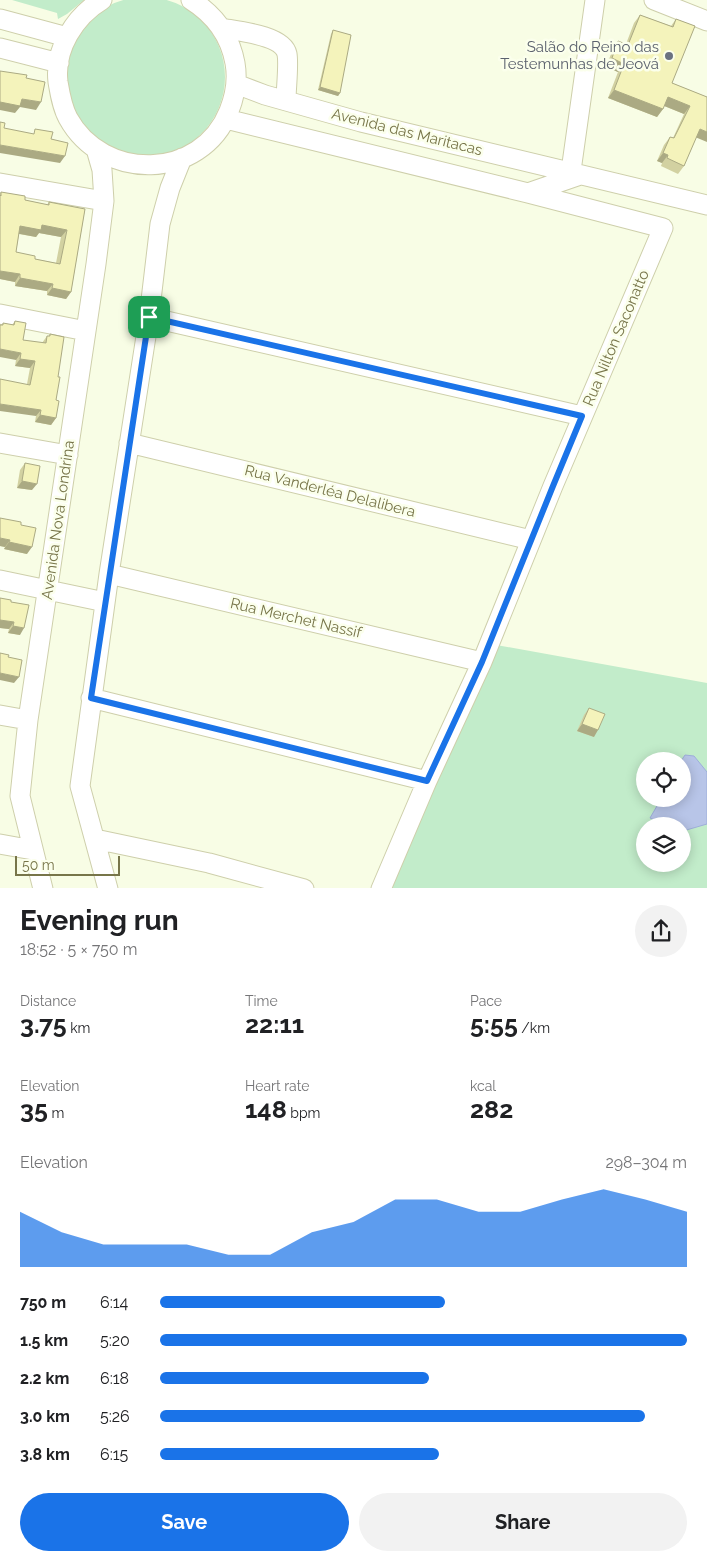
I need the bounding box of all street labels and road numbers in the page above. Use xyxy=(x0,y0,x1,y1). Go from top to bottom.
street label: Avenida das Maritacas xyxy=(330,105,484,159)
street label: Rua Nilton Saconatto xyxy=(579,267,653,409)
street label: Avenida Nova Londrina xyxy=(38,439,78,601)
street label: Rua Vanderléa Delalibera xyxy=(243,461,417,521)
street label: Rua Merchet Nassif xyxy=(228,594,365,642)

